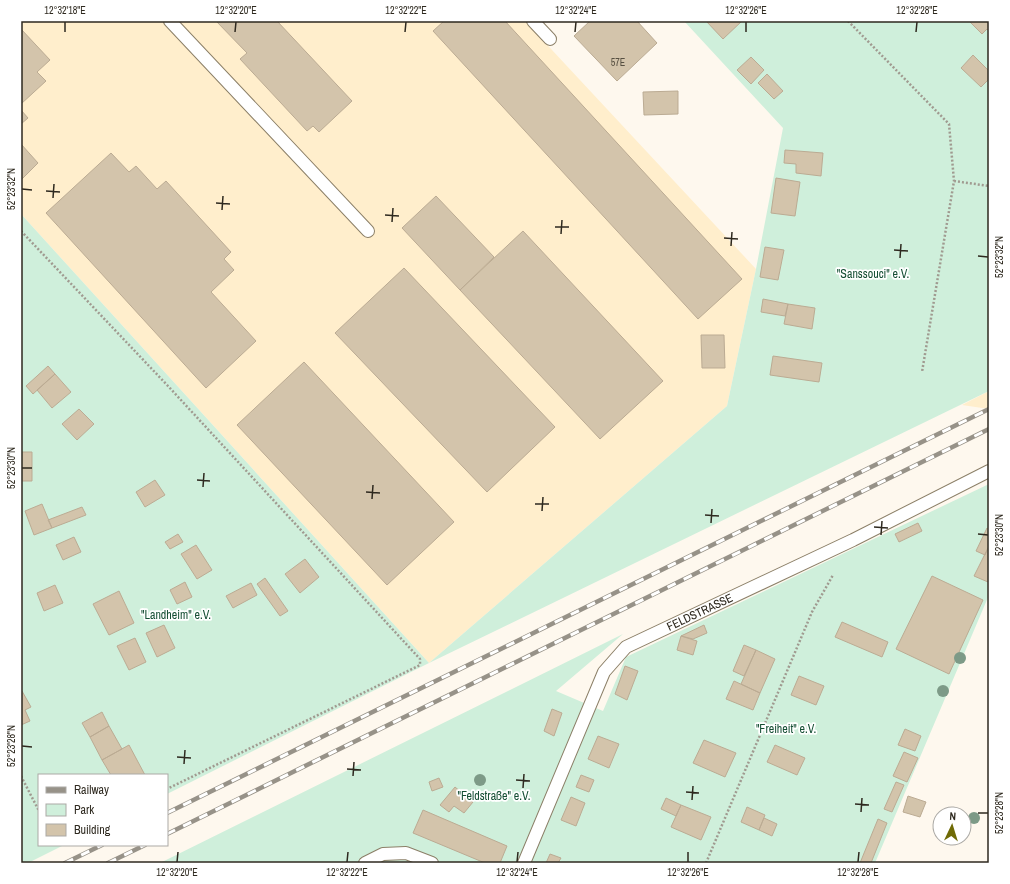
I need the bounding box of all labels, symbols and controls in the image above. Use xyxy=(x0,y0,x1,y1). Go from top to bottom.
text: 12°32'18"E xyxy=(44,4,86,17)
text: 12°32'20"E xyxy=(215,4,257,17)
text: 12°32'22"E xyxy=(385,4,427,17)
text: 12°32'24"E xyxy=(555,4,597,17)
text: 12°32'26"E xyxy=(725,4,767,17)
text: 12°32'28"E xyxy=(896,4,938,17)
house number: 57E xyxy=(611,56,625,69)
text: 52°23'32"N xyxy=(5,168,18,210)
text: 52°23'32"N xyxy=(993,236,1006,278)
park label: "Sanssouci" e.V. xyxy=(837,266,909,282)
text: 52°23'30"N xyxy=(5,447,18,489)
text: 52°23'30"N xyxy=(993,514,1006,556)
street label: FELDSTRASSE xyxy=(664,590,735,635)
park label: "Landheim" e.V. xyxy=(141,607,211,623)
park label: "Freiheit" e.V. xyxy=(756,721,816,737)
text: 52°23'28"N xyxy=(5,725,18,767)
legend xyxy=(38,774,168,846)
text: Railway xyxy=(74,782,109,798)
park label: "Feldstraße" e.V. xyxy=(458,788,530,804)
text: 52°23'28"N xyxy=(993,792,1006,834)
text: Park xyxy=(74,802,94,818)
north arrow xyxy=(932,806,972,846)
text: N xyxy=(949,809,956,823)
text: Building xyxy=(74,822,111,838)
text: 12°32'20"E xyxy=(156,866,198,879)
text: 12°32'22"E xyxy=(326,866,368,879)
text: 12°32'24"E xyxy=(496,866,538,879)
text: 12°32'26"E xyxy=(667,866,709,879)
text: 12°32'28"E xyxy=(837,866,879,879)

